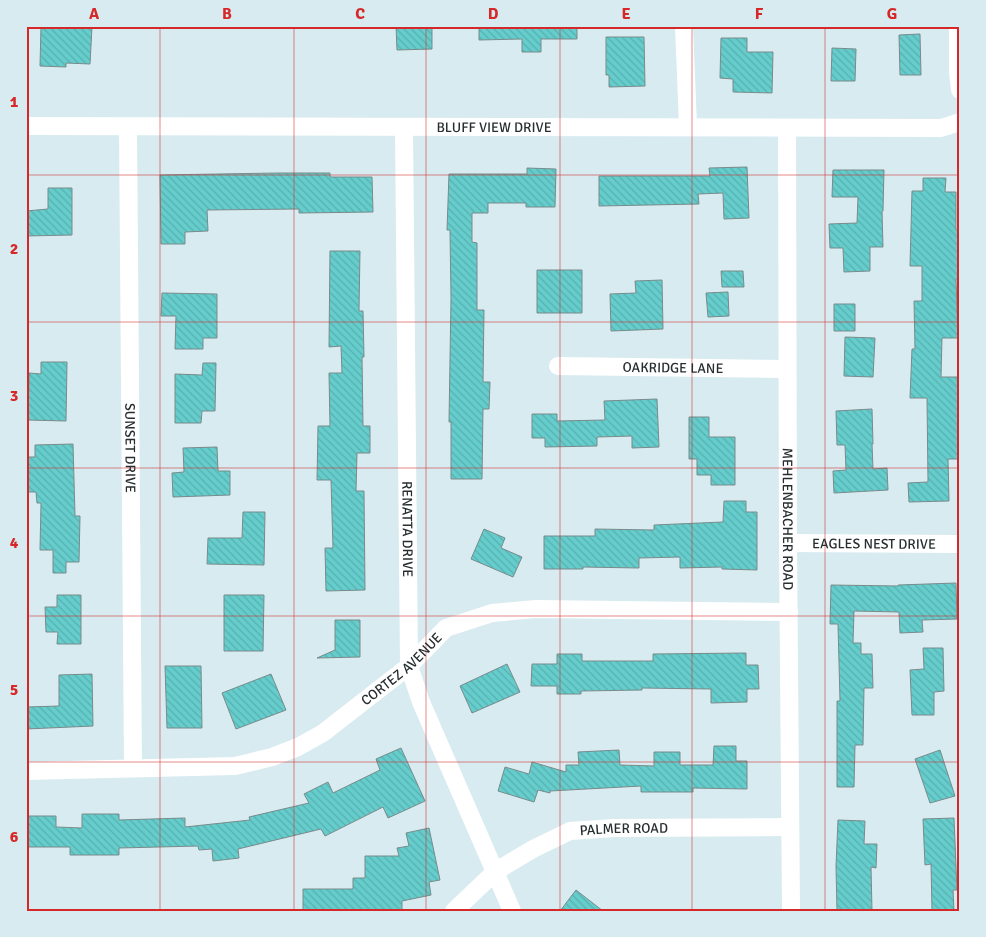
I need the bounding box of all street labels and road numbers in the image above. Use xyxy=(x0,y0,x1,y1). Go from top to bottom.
street label: BLUFF VIEW DRIVE xyxy=(436,119,552,136)
street label: OAKRIDGE LANE xyxy=(622,359,724,377)
street label: SUNSET DRIVE xyxy=(121,403,139,493)
street label: MEHLENBACHER ROAD xyxy=(779,448,796,590)
street label: RENATTA DRIVE xyxy=(398,481,416,577)
street label: EAGLES NEST DRIVE xyxy=(812,535,936,553)
street label: CORTEZ AVENUE xyxy=(358,629,446,709)
street label: PALMER ROAD xyxy=(579,820,668,839)

